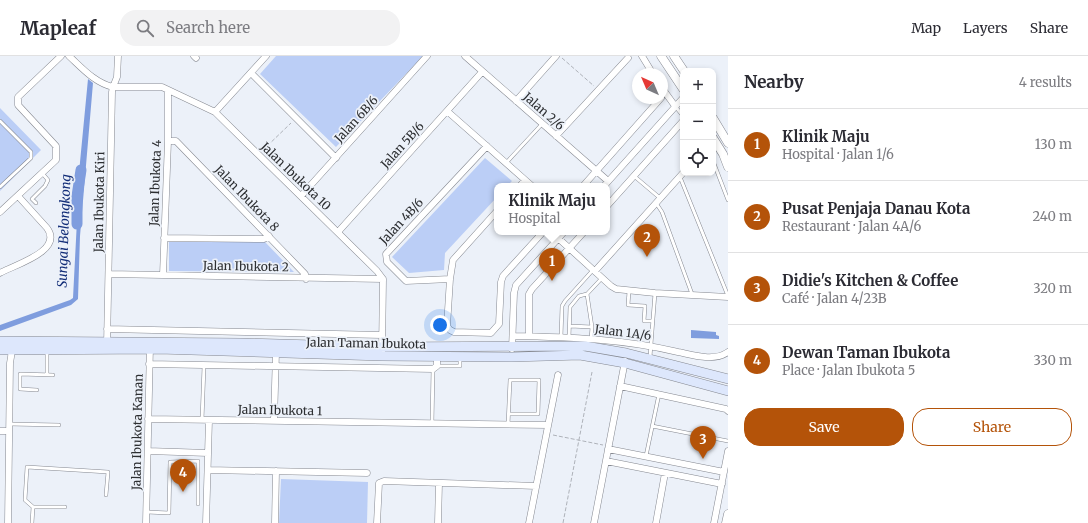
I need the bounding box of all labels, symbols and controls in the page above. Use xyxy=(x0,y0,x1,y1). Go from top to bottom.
search box xyxy=(120,10,400,46)
text: Mapleaf xyxy=(20,16,96,40)
icon: search xyxy=(134,17,156,39)
text: Search here xyxy=(166,18,250,37)
text: Map xyxy=(911,19,941,37)
text: Layers xyxy=(963,19,1008,37)
text: Share xyxy=(1030,19,1068,37)
north arrow xyxy=(632,68,668,104)
map controls xyxy=(680,68,716,176)
button: + xyxy=(680,68,716,104)
text: Nearby xyxy=(744,71,804,93)
text: 4 results xyxy=(1019,74,1072,91)
street label: Jalan 2/6 xyxy=(520,88,568,133)
street label: Jalan 6B/6 xyxy=(330,93,381,146)
button: − xyxy=(680,104,716,140)
street label: Jalan 5B/6 xyxy=(377,119,427,172)
text: Klinik Maju xyxy=(782,127,870,146)
text: 1 xyxy=(754,136,760,153)
text: 130 m xyxy=(1035,136,1072,153)
street label: Jalan Ibukota 10 xyxy=(257,138,334,213)
street label: Jalan Ibukota 4 xyxy=(146,139,164,227)
button: locate xyxy=(680,140,716,176)
text: Hospital · Jalan 1/6 xyxy=(782,146,894,163)
street label: Jalan Ibukota Kiri xyxy=(91,151,107,254)
street label: Jalan Ibukota 8 xyxy=(211,161,282,234)
water label: Sungai Belongkong xyxy=(54,174,74,288)
popup xyxy=(494,183,610,235)
text: Klinik Maju xyxy=(508,191,596,210)
street label: Jalan 4B/6 xyxy=(375,195,426,248)
text: Pusat Penjaja Danau Kota xyxy=(782,199,970,218)
text: 2 xyxy=(753,208,761,225)
text: 240 m xyxy=(1032,208,1072,225)
text: Hospital xyxy=(508,210,561,227)
text: Restaurant · Jalan 4A/6 xyxy=(782,218,921,235)
pin: 2 xyxy=(634,224,660,257)
pin: 1 xyxy=(539,248,565,281)
street label: Jalan Ibukota 2 xyxy=(202,258,289,274)
text: Didie's Kitchen & Coffee xyxy=(782,271,958,290)
text: 3 xyxy=(753,280,761,297)
text: 320 m xyxy=(1033,280,1072,297)
text: Café · Jalan 4/23B xyxy=(782,290,886,307)
your location xyxy=(430,315,450,335)
street label: Jalan 1A/6 xyxy=(593,321,652,343)
street label: Jalan Taman Ibukota xyxy=(305,334,427,352)
text: Dewan Taman Ibukota xyxy=(782,343,950,362)
text: 4 xyxy=(753,352,761,369)
text: 330 m xyxy=(1033,352,1072,369)
text: Place · Jalan Ibukota 5 xyxy=(782,362,915,379)
street label: Jalan Ibukota Kanan xyxy=(128,374,146,491)
street label: Jalan Ibukota 1 xyxy=(237,402,323,418)
button: Save xyxy=(744,408,904,446)
button: Share xyxy=(912,408,1072,446)
pin: 3 xyxy=(690,426,716,459)
pin: 4 xyxy=(170,459,196,492)

